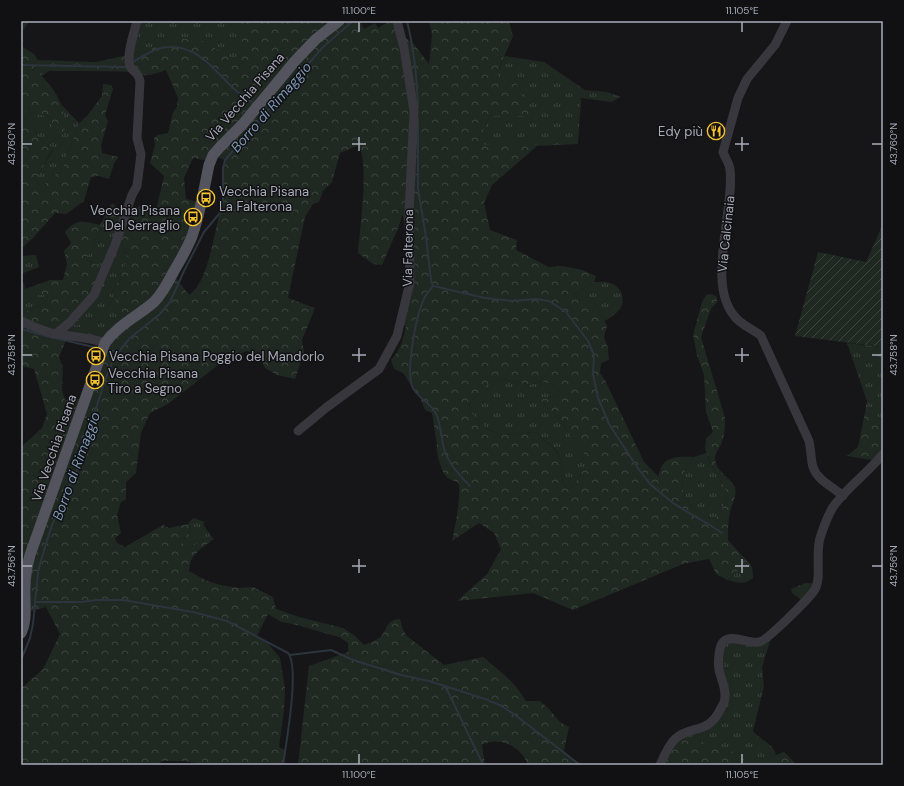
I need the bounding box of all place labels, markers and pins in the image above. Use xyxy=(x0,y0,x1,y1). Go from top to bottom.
restaurant icon: Edy più xyxy=(706,121,726,141)
place label: Edy più xyxy=(658,123,703,140)
place label: Vecchia Pisana La Falterona xyxy=(219,183,309,215)
bus stop icon: Vecchia Pisana La Falterona xyxy=(196,188,216,208)
place label: Vecchia Pisana Del Serraglio xyxy=(90,202,180,234)
bus stop icon: Vecchia Pisana Del Serraglio xyxy=(183,207,203,227)
bus stop icon: Vecchia Pisana Poggio del Mandorlo xyxy=(86,346,106,366)
place label: Vecchia Pisana Poggio del Mandorlo xyxy=(109,348,325,365)
place label: Vecchia Pisana Tiro a Segno xyxy=(108,365,198,397)
bus stop icon: Vecchia Pisana Tiro a Segno xyxy=(85,370,105,390)

